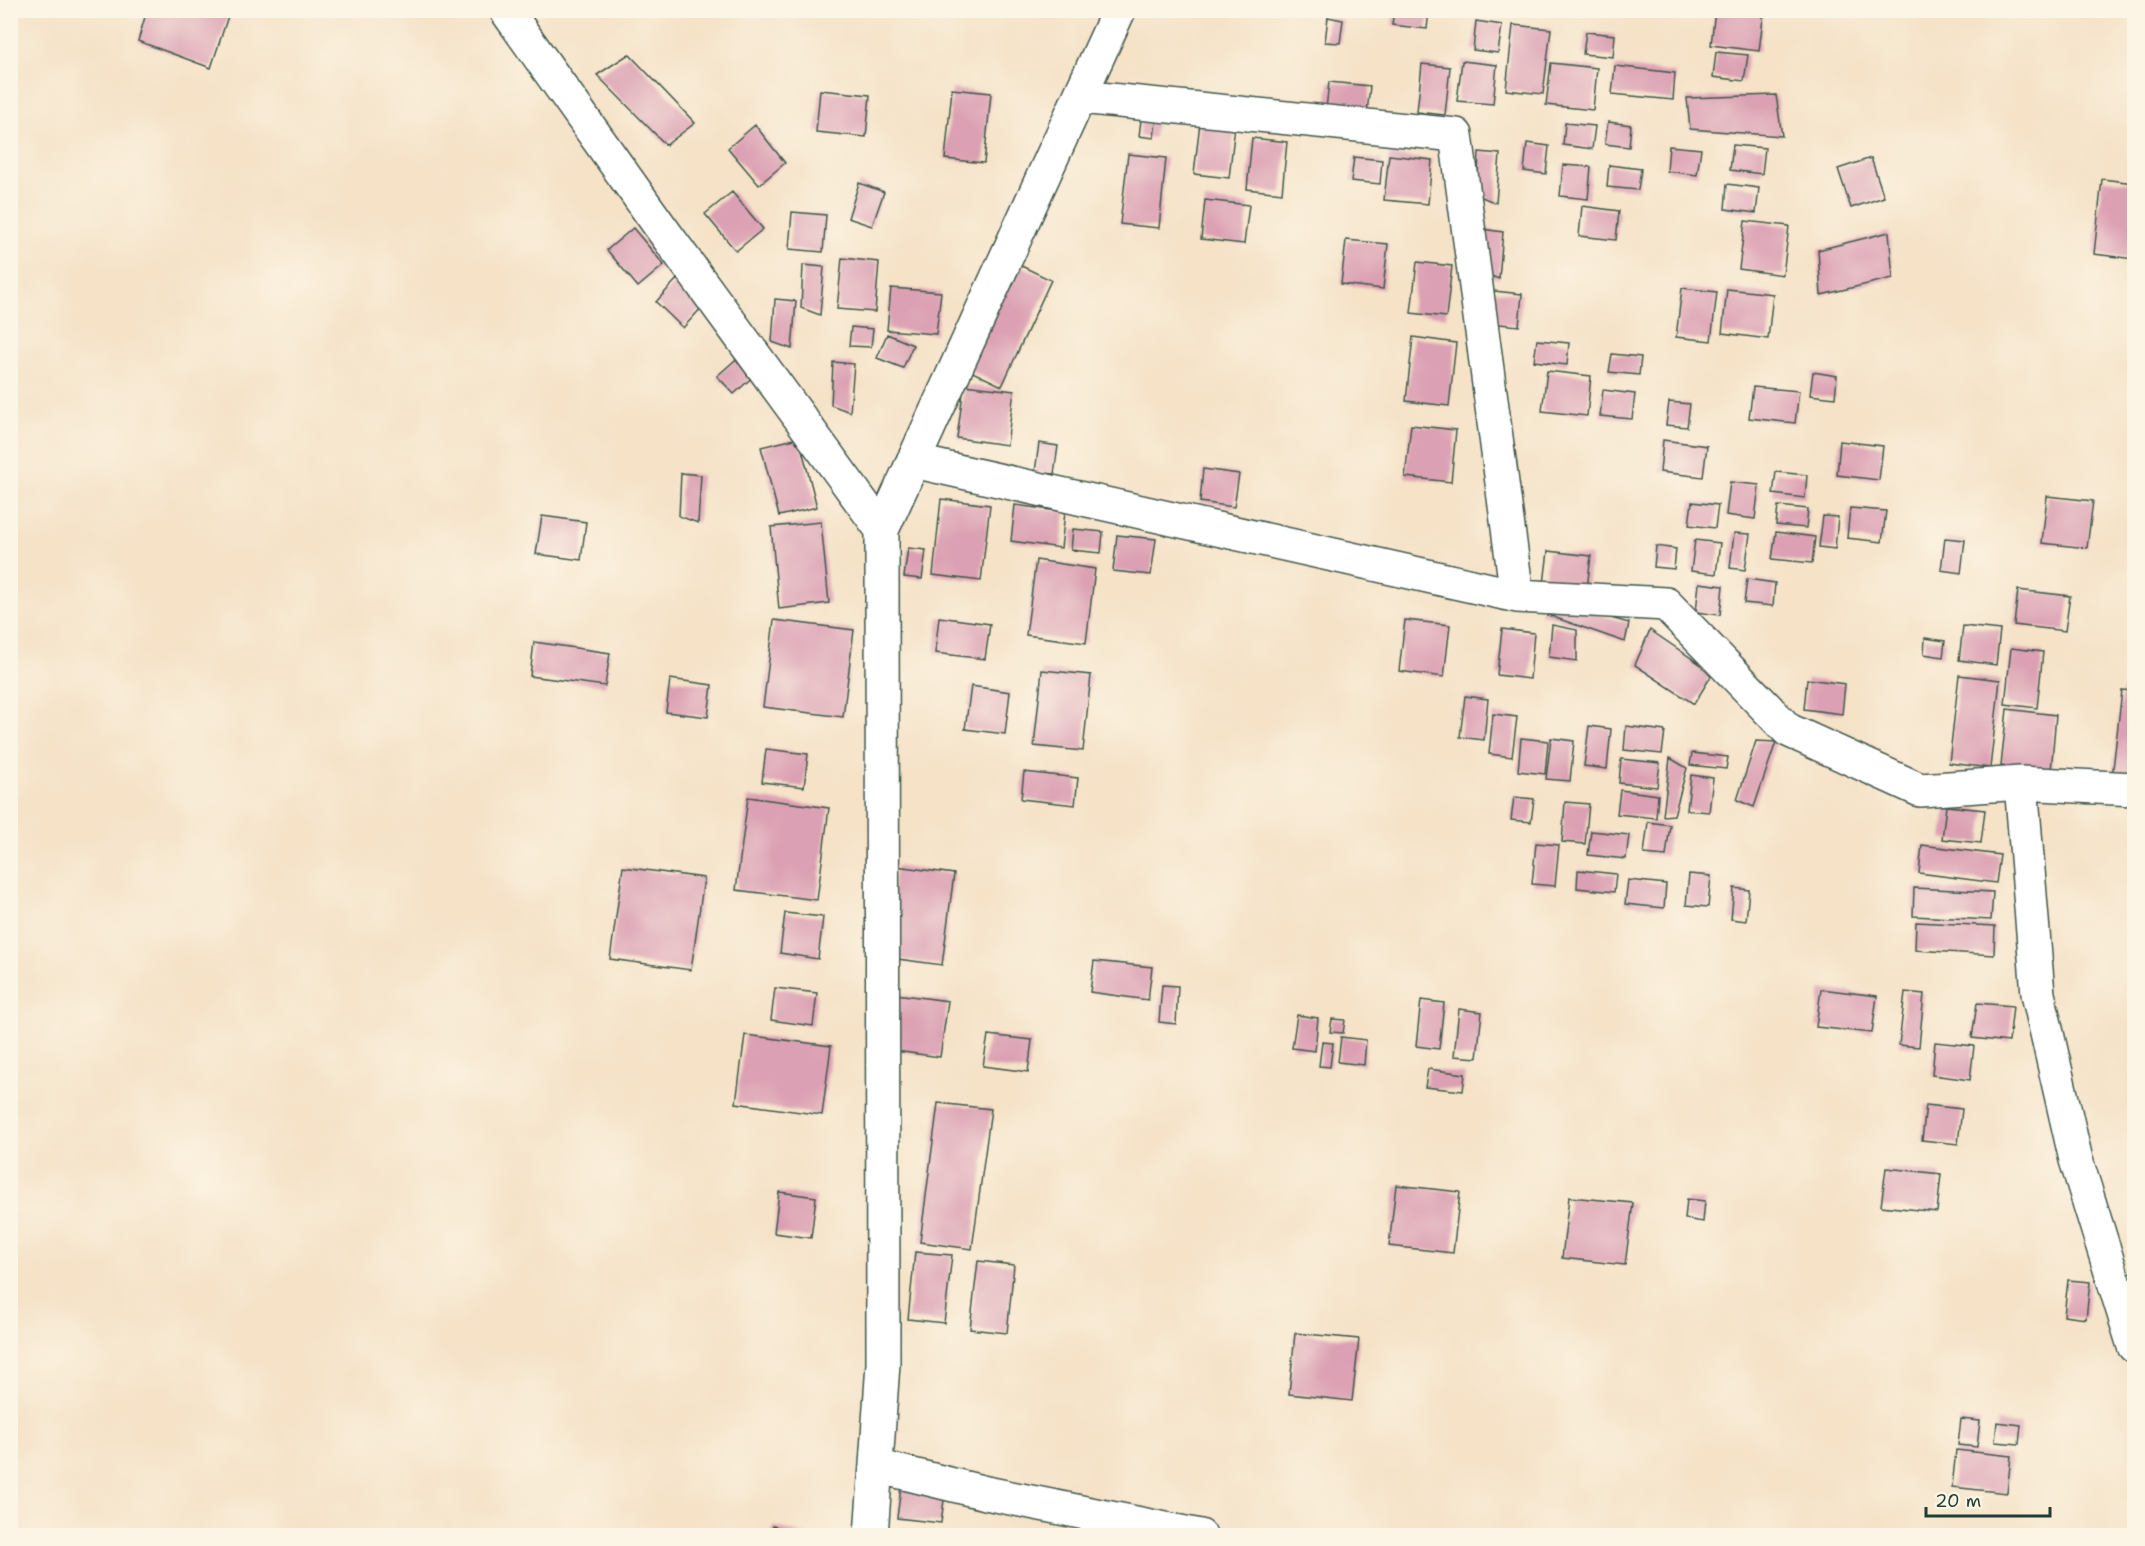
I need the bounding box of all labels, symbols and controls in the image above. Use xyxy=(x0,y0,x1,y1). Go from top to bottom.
scale bar xyxy=(1926,1480,2050,1518)
text: 20 m xyxy=(1935,1489,1981,1513)

